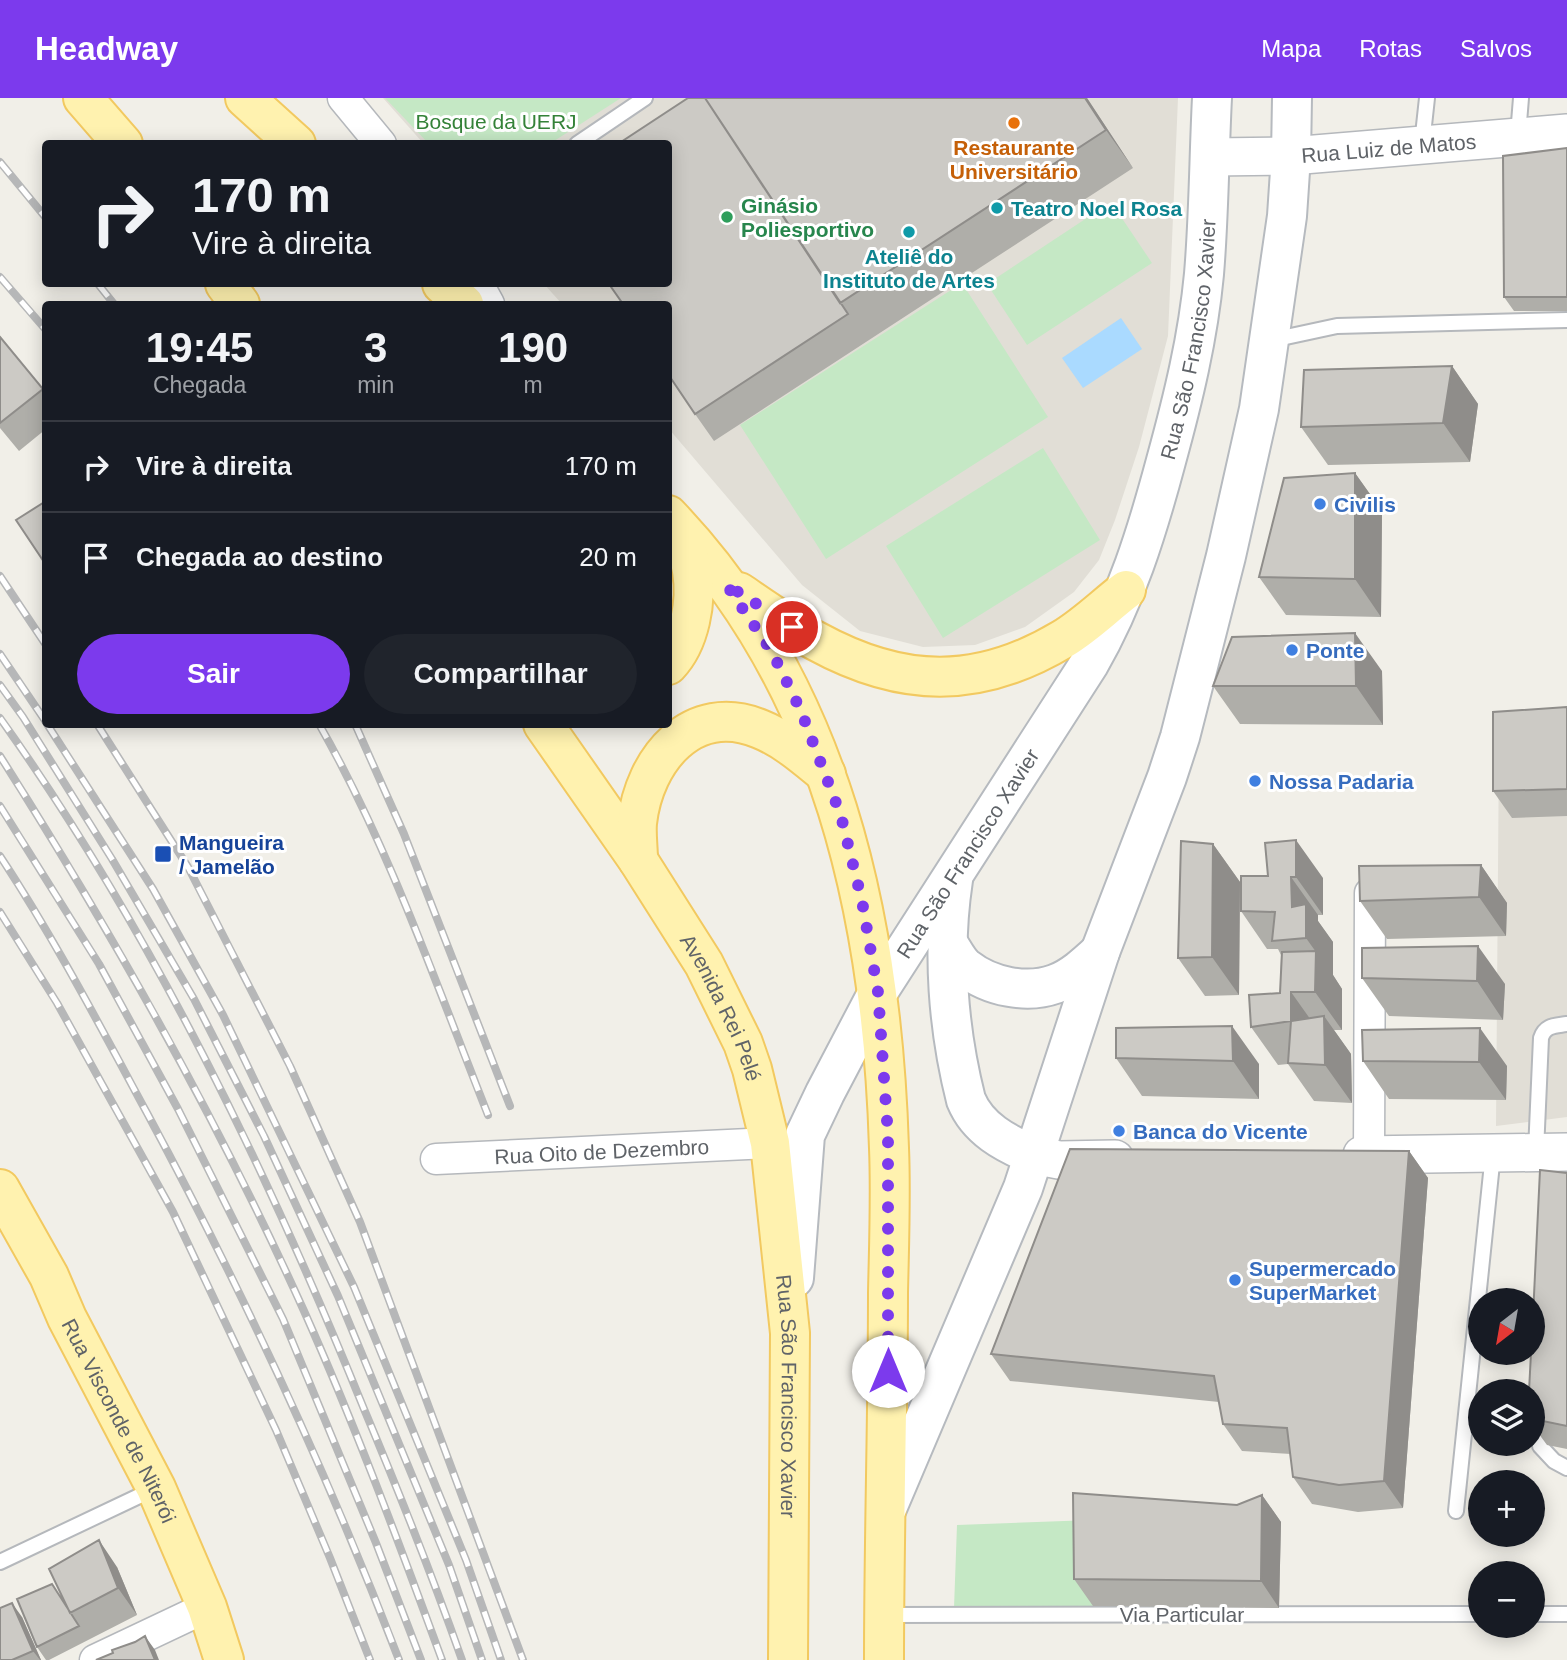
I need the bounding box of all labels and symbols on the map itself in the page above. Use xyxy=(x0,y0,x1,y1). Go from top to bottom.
park label: Bosque da UERJ xyxy=(415,110,577,133)
marker: Restaurante Universitário xyxy=(1006,115,1022,131)
street label: Rua Luiz de Matos xyxy=(1300,129,1477,167)
place label: Restaurante Universitário xyxy=(950,136,1078,183)
place label: Ginásio Poliesportivo xyxy=(741,194,874,241)
place label: Teatro Noel Rosa xyxy=(1011,197,1182,220)
marker: Teatro Noel Rosa xyxy=(989,200,1005,216)
marker: Ginásio Poliesportivo xyxy=(719,209,735,225)
street label: Rua São Francisco Xavier xyxy=(1155,218,1219,462)
marker: Ateliê do Instituto de Artes xyxy=(901,224,917,240)
place label: Ateliê do Instituto de Artes xyxy=(823,245,995,292)
place label: Civilis xyxy=(1334,493,1396,516)
marker: Civilis xyxy=(1312,496,1328,512)
pin xyxy=(762,597,822,657)
place label: Ponte xyxy=(1306,639,1364,662)
marker: Ponte xyxy=(1284,642,1300,658)
street label: Rua São Francisco Xavier xyxy=(892,744,1043,962)
place label: Nossa Padaria xyxy=(1269,770,1414,793)
marker: Nossa Padaria xyxy=(1247,773,1263,789)
place label: Mangueira / Jamelão xyxy=(179,831,284,878)
marker: Mangueira / Jamelão xyxy=(153,844,173,864)
street label: Avenida Rei Pelé xyxy=(676,930,766,1083)
place label: Banca do Vicente xyxy=(1133,1120,1308,1143)
marker: Banca do Vicente xyxy=(1111,1123,1127,1139)
street label: Rua Oito de Dezembro xyxy=(494,1134,710,1168)
place label: Supermercado SuperMarket xyxy=(1249,1257,1396,1304)
marker: Supermercado SuperMarket xyxy=(1227,1272,1243,1288)
street label: Rua São Francisco Xavier xyxy=(772,1273,802,1518)
north arrow xyxy=(1468,1288,1545,1365)
street label: Rua Visconde de Niterói xyxy=(58,1315,181,1526)
position arrow xyxy=(851,1334,925,1408)
street label: Via Particular xyxy=(1120,1603,1244,1626)

